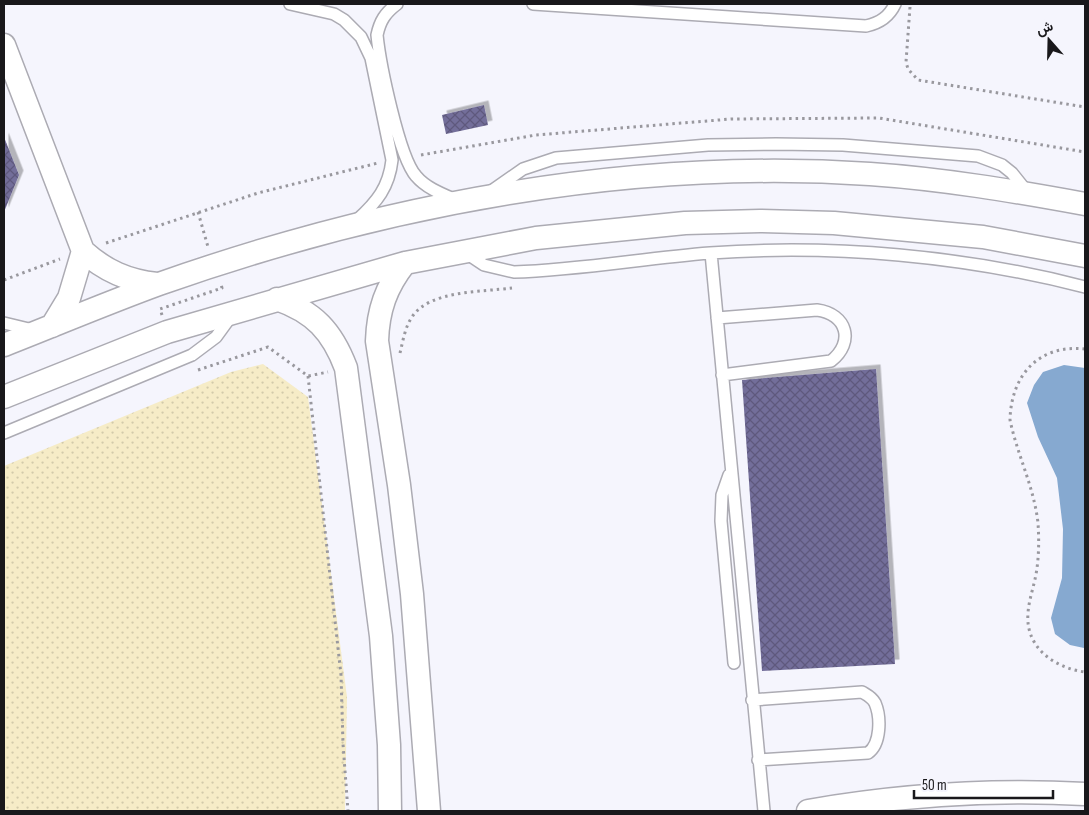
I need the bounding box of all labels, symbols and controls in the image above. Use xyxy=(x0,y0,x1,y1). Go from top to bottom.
north arrow xyxy=(1024,15,1074,65)
text: ش xyxy=(1034,17,1056,39)
scale bar xyxy=(914,768,1053,800)
text: 50 m xyxy=(922,776,947,795)

